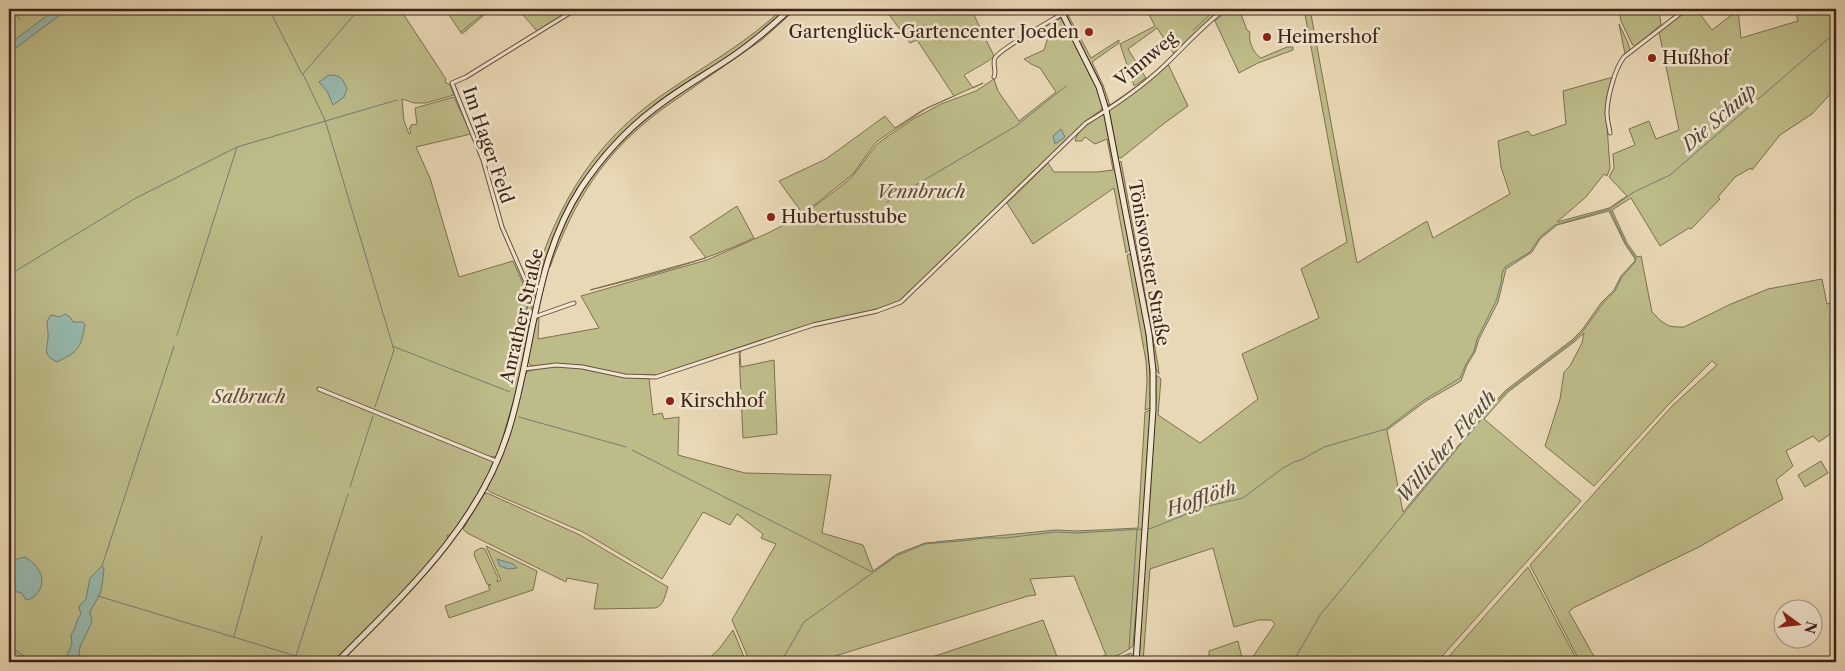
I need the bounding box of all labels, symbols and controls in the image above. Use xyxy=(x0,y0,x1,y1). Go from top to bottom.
place label: Gartenglück-Gartencenter Joeden xyxy=(789,21,1079,43)
marker: Gartenglück-Gartencenter Joeden xyxy=(1083,26,1095,38)
street label: Vinnweg xyxy=(1110,26,1182,92)
place label: Heimershof xyxy=(1277,26,1381,48)
marker: Heimershof xyxy=(1261,31,1273,43)
place label: Hußhof xyxy=(1662,47,1732,69)
marker: Hußhof xyxy=(1646,52,1658,64)
water label: Die Schuip xyxy=(1676,79,1761,157)
street label: Im Hager Feld xyxy=(458,84,518,206)
street label: Tönisvorster Straße xyxy=(1124,178,1174,348)
park label: Vennbruch xyxy=(877,181,965,203)
place label: Hubertusstube xyxy=(781,206,907,228)
marker: Hubertusstube xyxy=(765,211,777,223)
street label: Anrather Straße xyxy=(496,246,548,387)
park label: Salbruch xyxy=(211,386,286,408)
water label: Willicher Fleuth xyxy=(1392,386,1501,507)
place label: Kirschhof xyxy=(680,390,767,412)
marker: Kirschhof xyxy=(664,395,676,407)
water label: Hofflöth xyxy=(1161,476,1239,522)
north arrow xyxy=(1772,598,1822,648)
text: N xyxy=(1800,619,1821,636)

